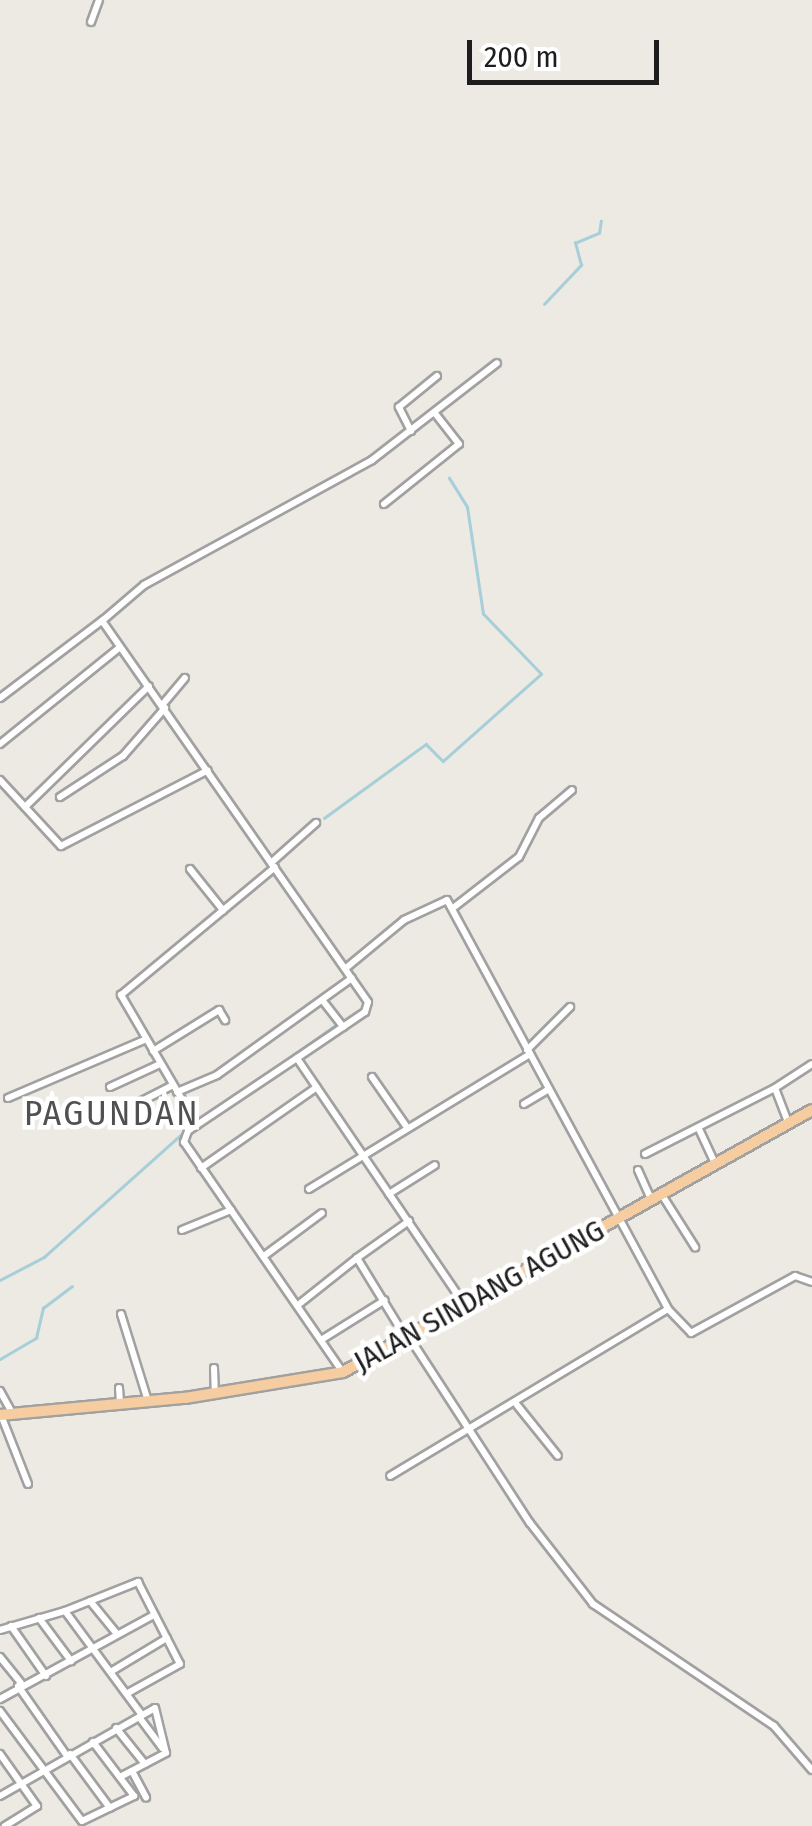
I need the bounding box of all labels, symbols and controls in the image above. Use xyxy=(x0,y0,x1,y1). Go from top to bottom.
scale bar xyxy=(472,20,664,82)
text: 200 m xyxy=(484,39,559,75)
district label: PAGUNDAN xyxy=(24,1092,200,1134)
street label: JALAN SINDANG AGUNG xyxy=(348,1212,610,1380)

